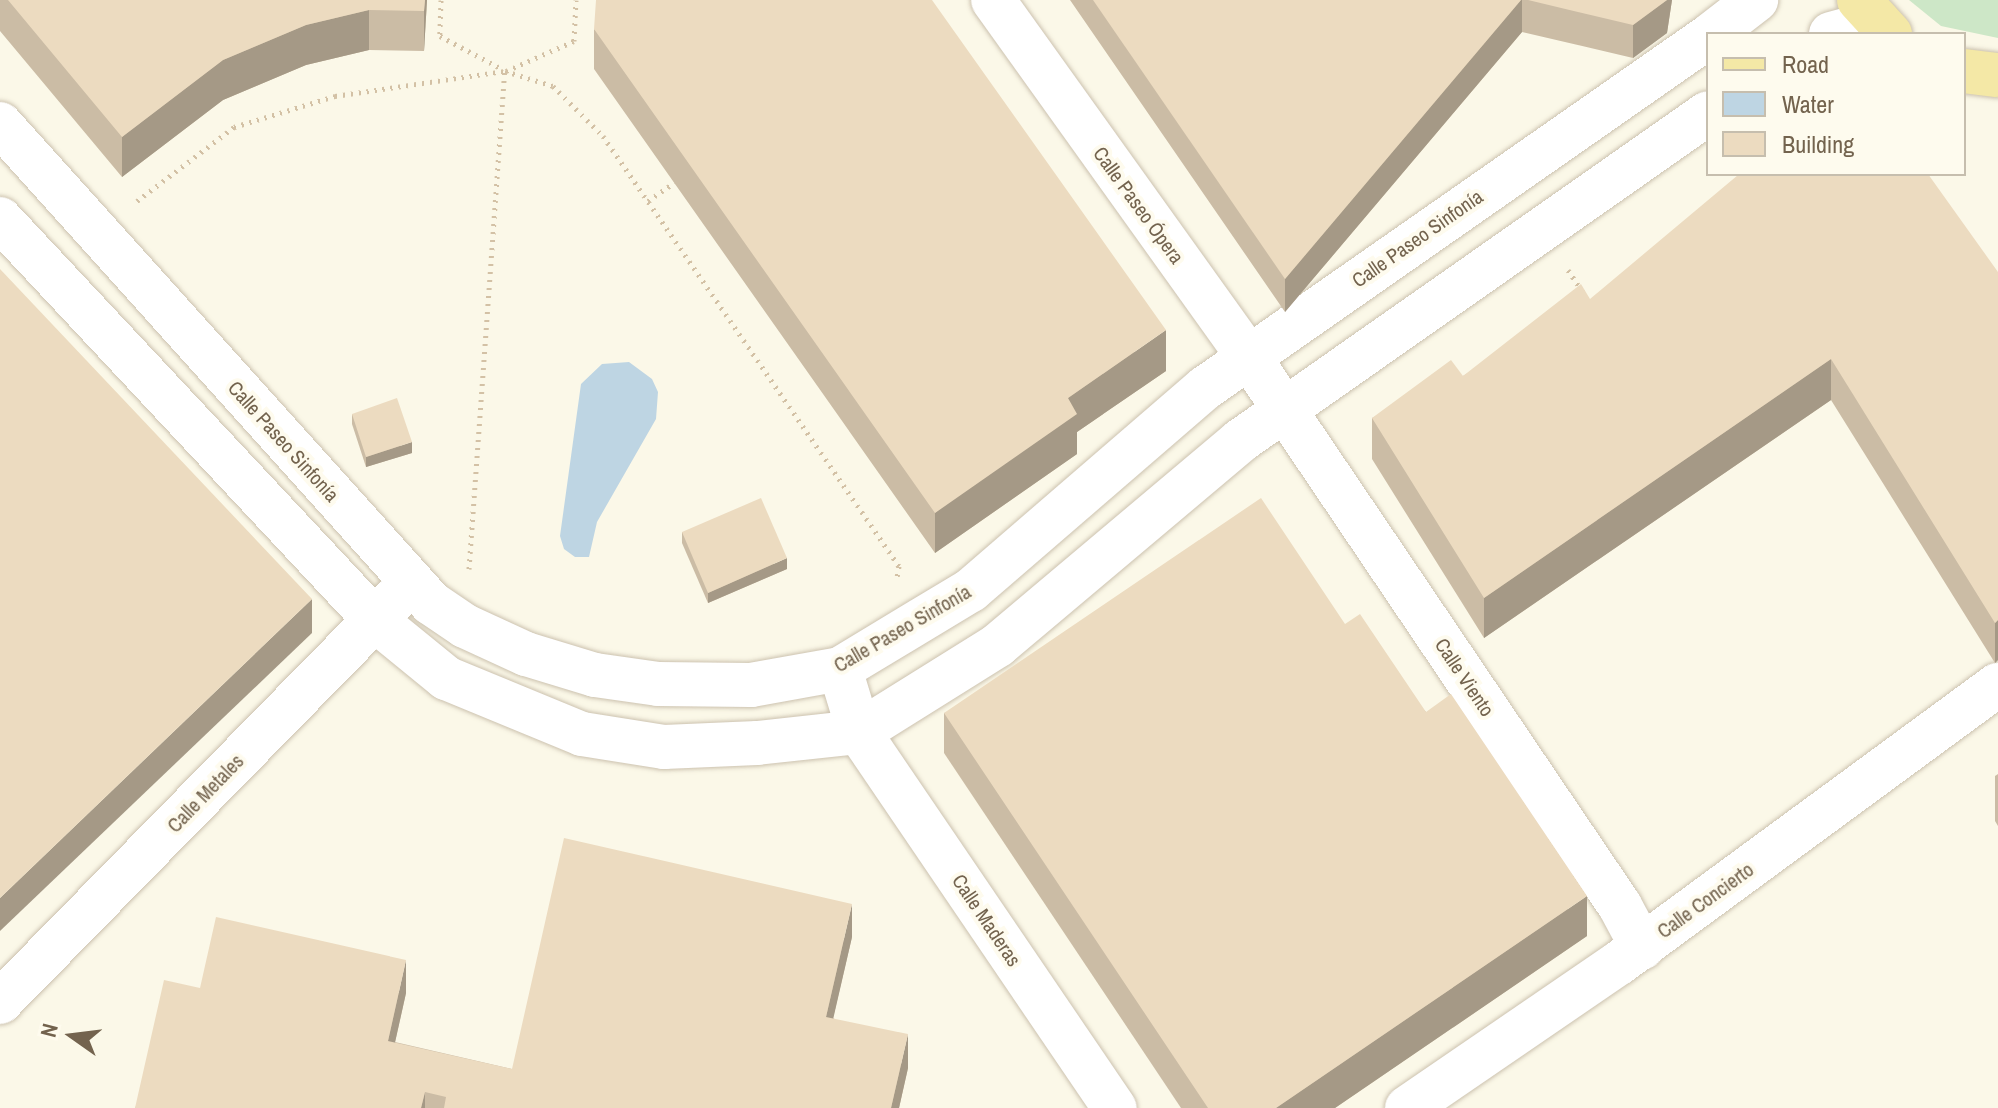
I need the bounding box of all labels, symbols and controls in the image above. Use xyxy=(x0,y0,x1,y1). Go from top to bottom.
legend xyxy=(1706,32,1966,176)
text: Road xyxy=(1782,48,1829,80)
text: Water xyxy=(1782,88,1834,120)
text: Building xyxy=(1782,128,1854,160)
street label: Calle Paseo Ópera xyxy=(1089,142,1189,268)
street label: Calle Paseo Sinfonía xyxy=(1347,184,1487,292)
street label: Calle Paseo Sinfonía xyxy=(224,376,344,506)
street label: Calle Paseo Sinfonía xyxy=(829,579,975,677)
street label: Calle Viento xyxy=(1430,633,1500,721)
street label: Calle Metales xyxy=(162,749,248,837)
street label: Calle Concierto xyxy=(1652,857,1758,943)
street label: Calle Maderas xyxy=(947,869,1027,971)
north arrow xyxy=(32,996,112,1076)
text: N xyxy=(33,1020,65,1040)

